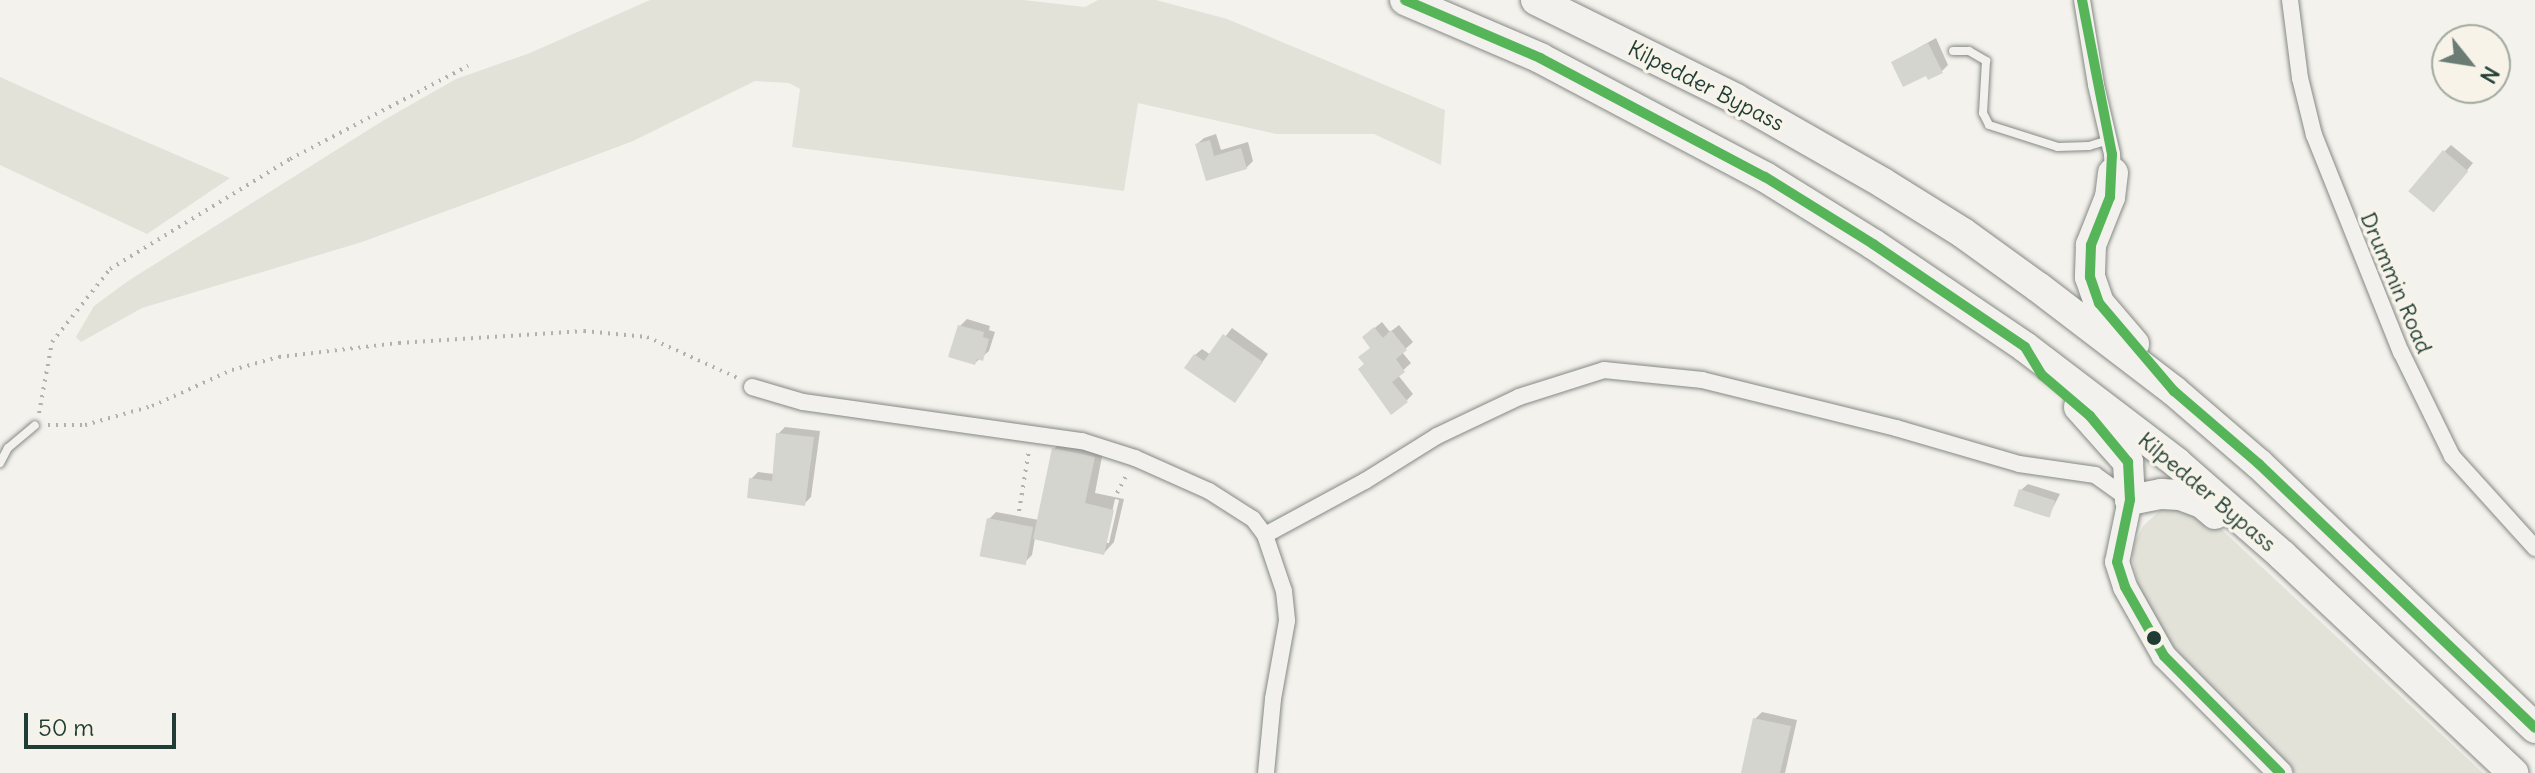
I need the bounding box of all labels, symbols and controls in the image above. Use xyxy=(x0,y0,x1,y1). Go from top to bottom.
north arrow xyxy=(2431,24,2511,104)
street label: Kilpedder Bypass xyxy=(1624,35,1788,137)
text: N xyxy=(2474,61,2506,89)
street label: Drummin Road xyxy=(2354,209,2438,357)
street label: Kilpedder Bypass xyxy=(2133,427,2281,557)
unlabelled marker xyxy=(2146,630,2162,646)
scale bar xyxy=(28,697,180,747)
text: 50 m xyxy=(38,712,94,742)

